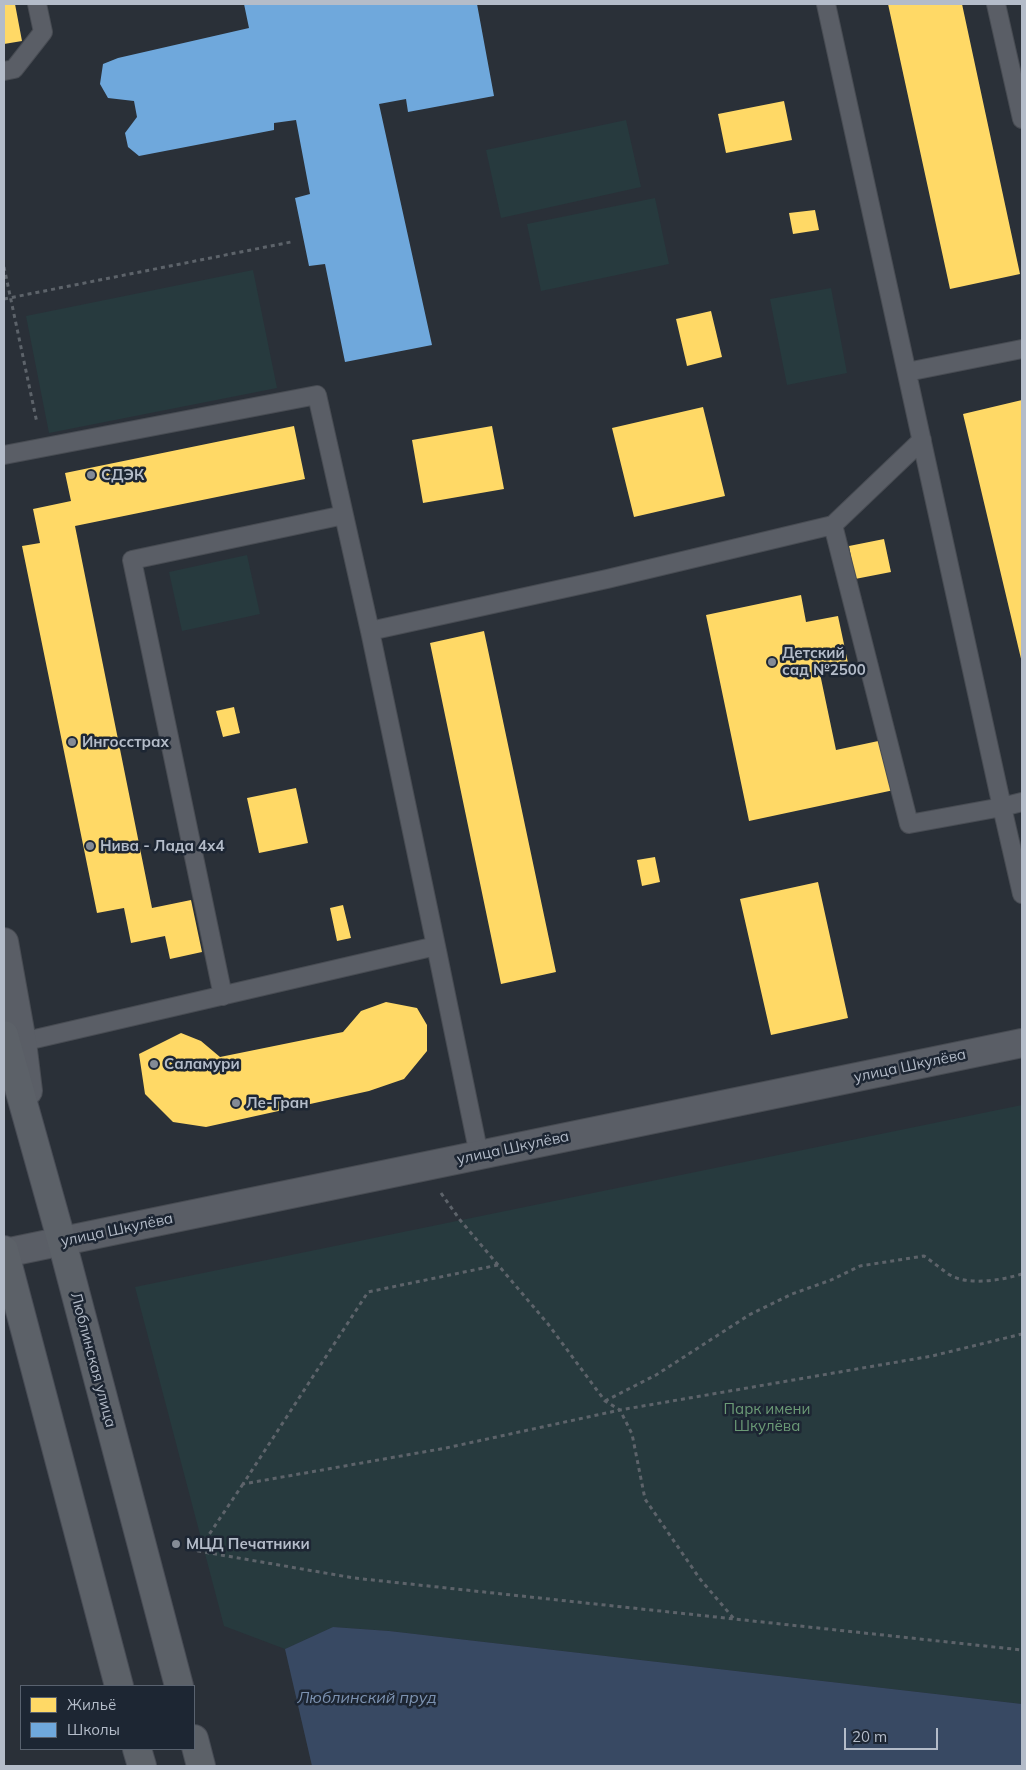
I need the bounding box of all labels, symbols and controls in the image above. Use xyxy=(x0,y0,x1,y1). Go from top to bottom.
place label: СДЭК xyxy=(101,466,144,484)
marker: СДЭК xyxy=(85,469,97,481)
place label: Детский сад №2500 xyxy=(782,644,866,679)
marker: Детский сад №2500 xyxy=(766,656,778,668)
place label: Ингосстрах xyxy=(82,733,169,751)
marker: Ингосстрах xyxy=(66,736,78,748)
place label: Нива - Лада 4х4 xyxy=(100,837,224,855)
marker: Нива - Лада 4х4 xyxy=(84,840,96,852)
street label: улица Шкулёва xyxy=(852,1045,968,1087)
place label: Саламури xyxy=(164,1055,240,1073)
marker: Саламури xyxy=(148,1058,160,1070)
place label: Ле-Гран xyxy=(246,1094,308,1112)
marker: Ле-Гран xyxy=(230,1097,242,1109)
street label: улица Шкулёва xyxy=(455,1127,571,1169)
street label: улица Шкулёва xyxy=(59,1209,175,1251)
street label: Люблинская улица xyxy=(66,1290,120,1430)
park label: Парк имени Шкулёва xyxy=(724,1400,810,1435)
place label: МЦД Печатники xyxy=(186,1535,310,1553)
marker: МЦД Печатники xyxy=(170,1538,182,1550)
legend xyxy=(20,1685,195,1750)
water label: Люблинский пруд xyxy=(297,1688,437,1708)
text: Жильё xyxy=(67,1695,116,1714)
scale bar xyxy=(846,1718,940,1750)
text: Школы xyxy=(67,1720,120,1739)
text: 20 m xyxy=(852,1727,887,1746)

